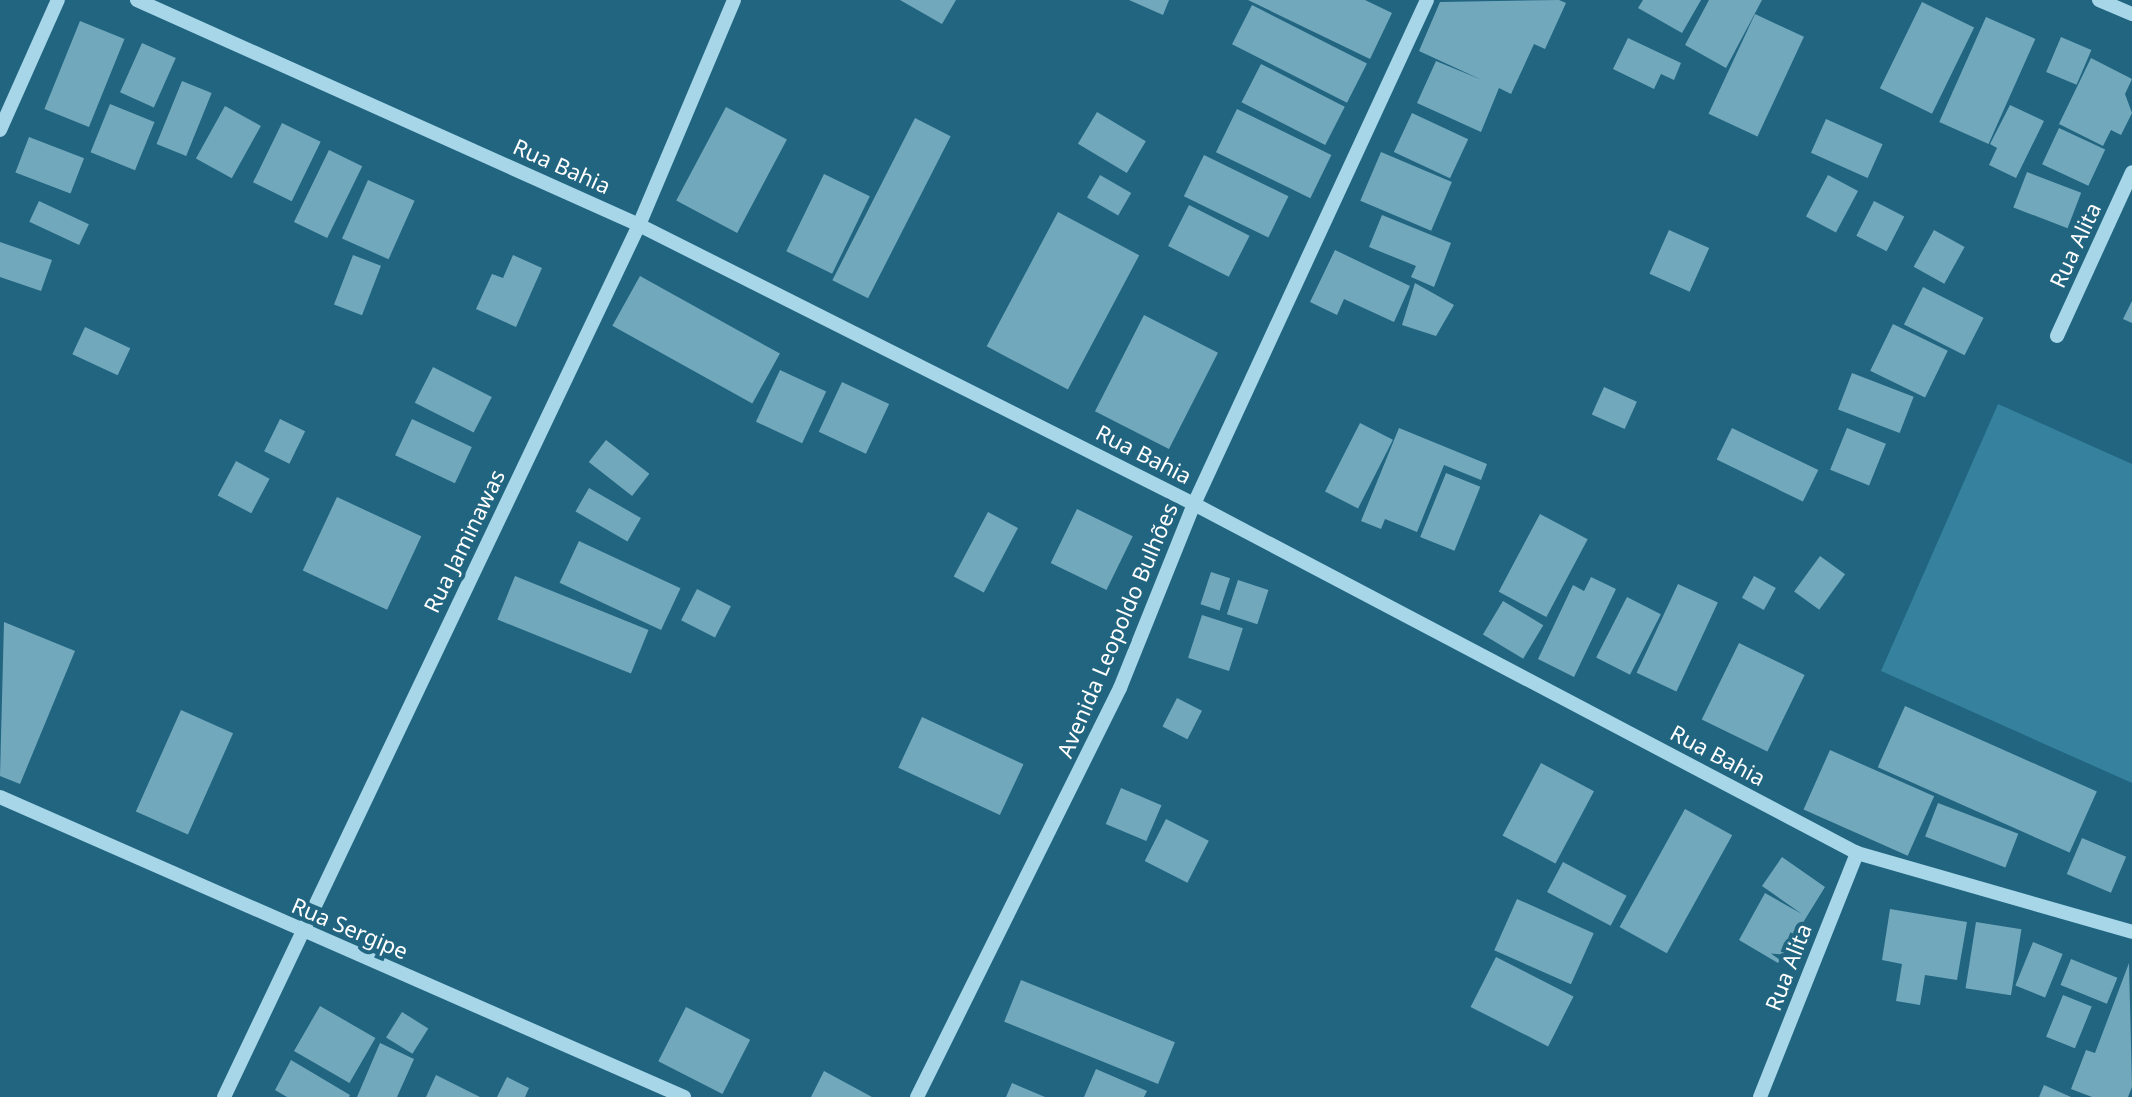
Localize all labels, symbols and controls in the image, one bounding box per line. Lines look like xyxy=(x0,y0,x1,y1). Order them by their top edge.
street label: Rua Bahia xyxy=(509,133,615,199)
street label: Rua Alita xyxy=(2044,198,2106,292)
street label: Rua Bahia xyxy=(1092,419,1196,489)
street label: Rua Jaminawas xyxy=(418,465,510,617)
street label: Avenida Leopoldo Bulhões xyxy=(1051,499,1183,761)
street label: Rua Bahia xyxy=(1666,719,1770,791)
street label: Rua Sergipe xyxy=(288,892,412,964)
street label: Rua Alita xyxy=(1759,920,1817,1014)

